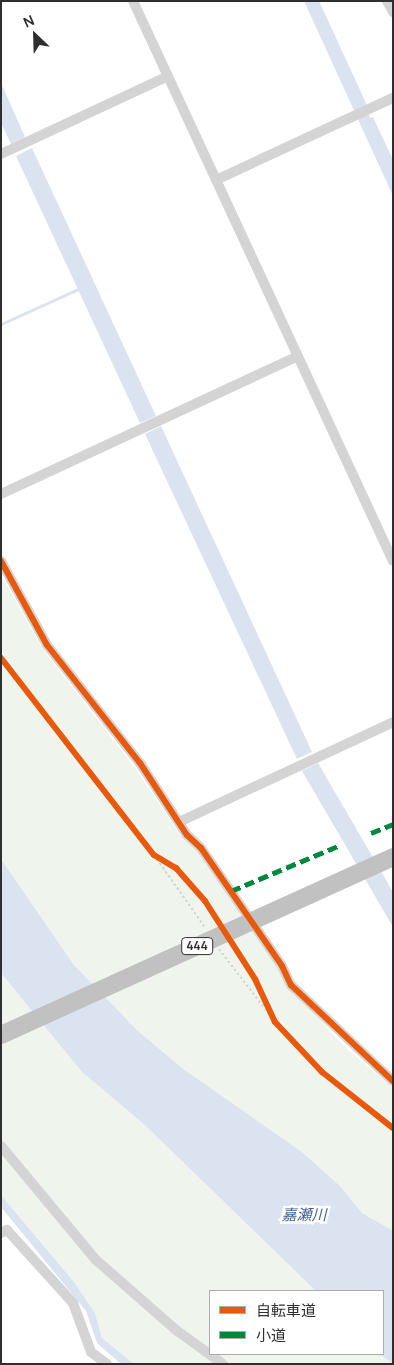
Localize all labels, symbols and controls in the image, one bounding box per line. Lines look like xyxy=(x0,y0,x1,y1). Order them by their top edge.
north arrow xyxy=(10,10,60,60)
text: N xyxy=(20,10,37,32)
road number: 444 xyxy=(181,936,213,956)
water label: 嘉瀬川 xyxy=(282,1206,326,1224)
legend xyxy=(209,1290,384,1355)
text: 自転車道 xyxy=(256,1300,316,1321)
text: 小道 xyxy=(256,1325,286,1346)

